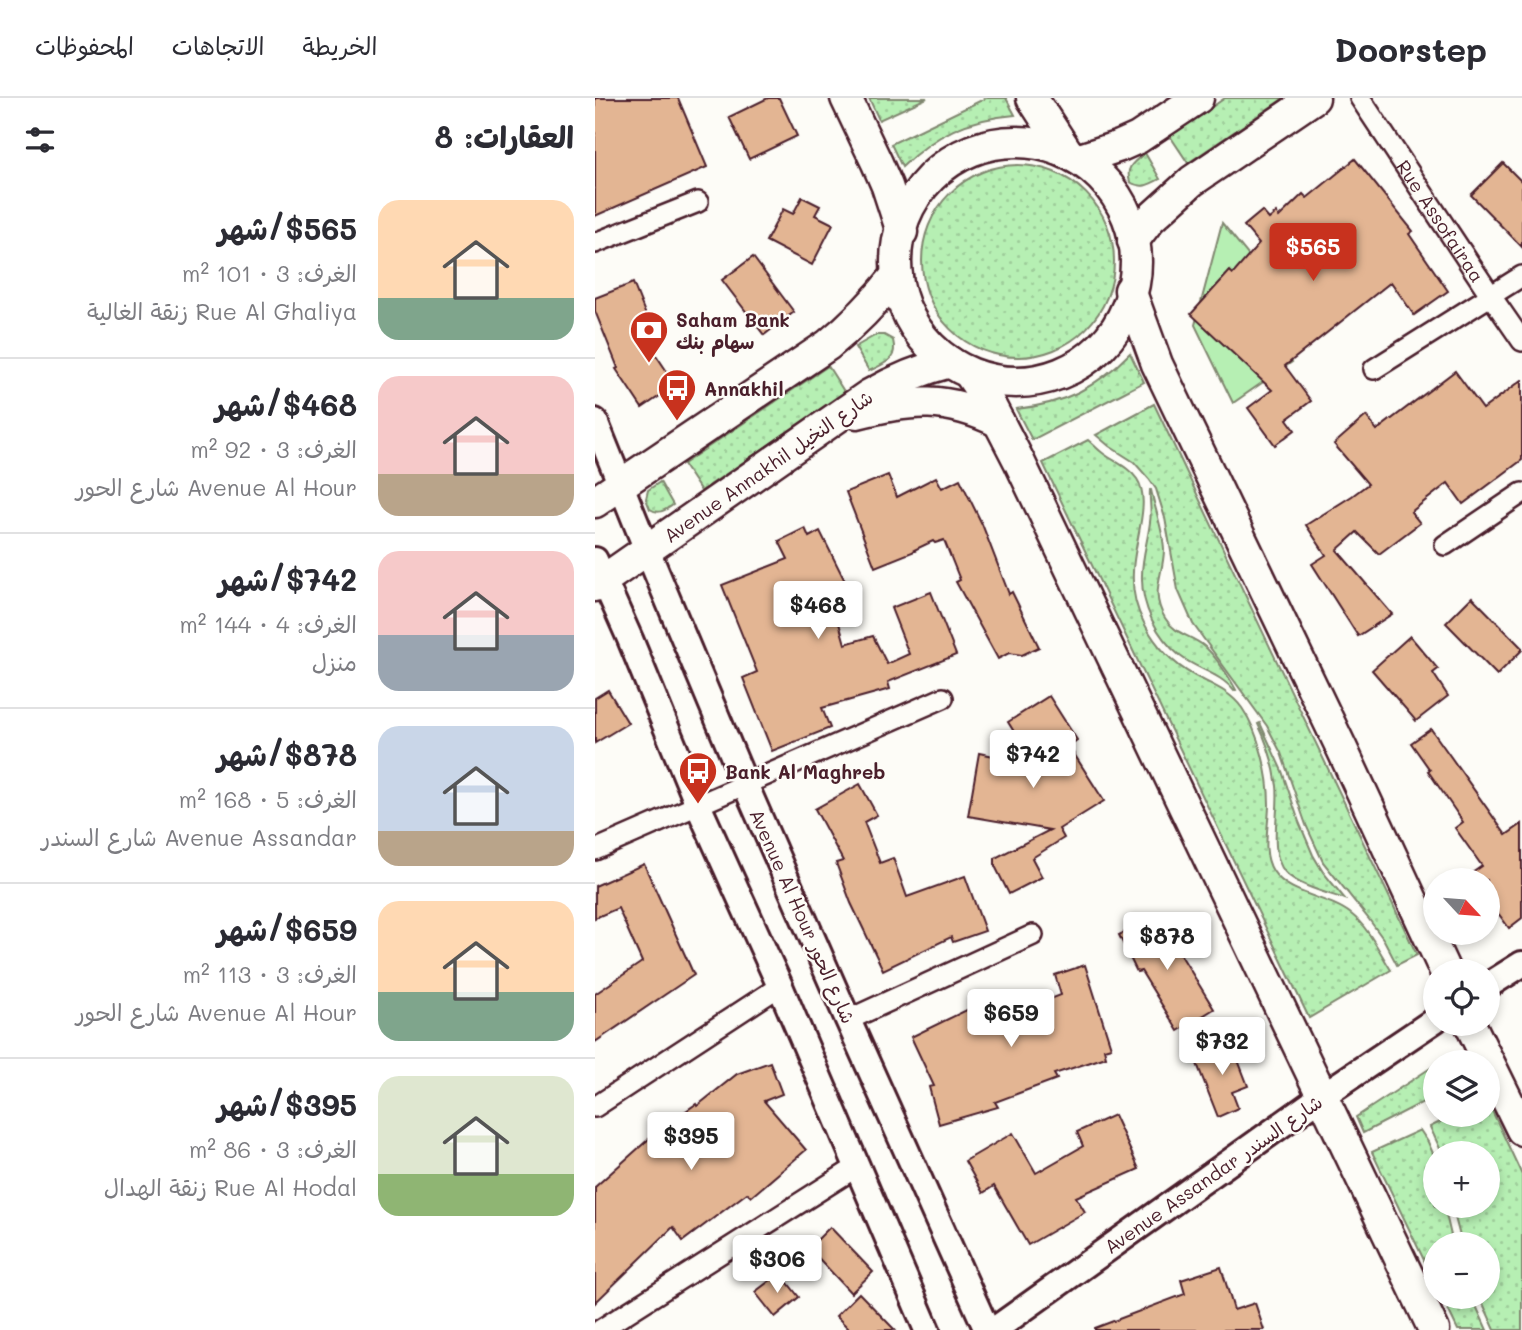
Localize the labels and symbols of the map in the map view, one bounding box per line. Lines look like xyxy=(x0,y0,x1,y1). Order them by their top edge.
street label: Rue Assofairaa xyxy=(1392,155,1491,287)
pin: $565 xyxy=(1272,223,1354,283)
place label: Saham Bank سهام بنك xyxy=(676,307,790,357)
bank icon: Saham Bank سهام بنك xyxy=(628,309,670,364)
bus stop icon: Annakhil xyxy=(656,367,698,422)
place label: Annakhil xyxy=(704,376,784,401)
street label: Avenue Annakhil شارع النخيل xyxy=(659,384,879,549)
pin: $468 xyxy=(777,582,859,641)
pin: $742 xyxy=(992,730,1074,790)
bus stop icon: Bank Al Maghreb xyxy=(677,750,719,805)
place label: Bank Al Maghreb xyxy=(725,759,885,784)
street label: Avenue Al Hour شارع الحور xyxy=(743,805,862,1028)
north arrow xyxy=(1423,868,1500,945)
pin: $878 xyxy=(1126,912,1208,972)
pin: $659 xyxy=(970,990,1052,1049)
pin: $732 xyxy=(1181,1018,1263,1077)
street label: Avenue Assandar شارع السندر xyxy=(1099,1089,1328,1261)
pin: $395 xyxy=(650,1112,732,1172)
pin: $306 xyxy=(736,1236,818,1295)

